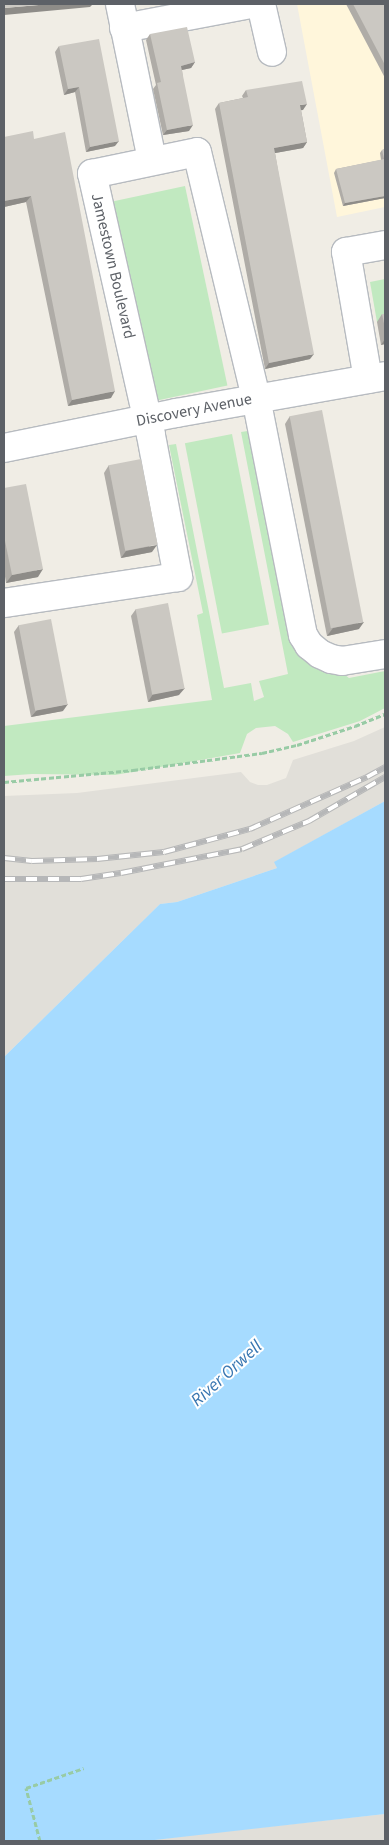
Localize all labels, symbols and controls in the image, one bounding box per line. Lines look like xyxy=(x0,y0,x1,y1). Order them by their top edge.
street label: Jamestown Boulevard xyxy=(87,191,139,341)
street label: Discovery Avenue xyxy=(135,389,253,431)
water label: River Orwell xyxy=(187,1336,267,1412)

